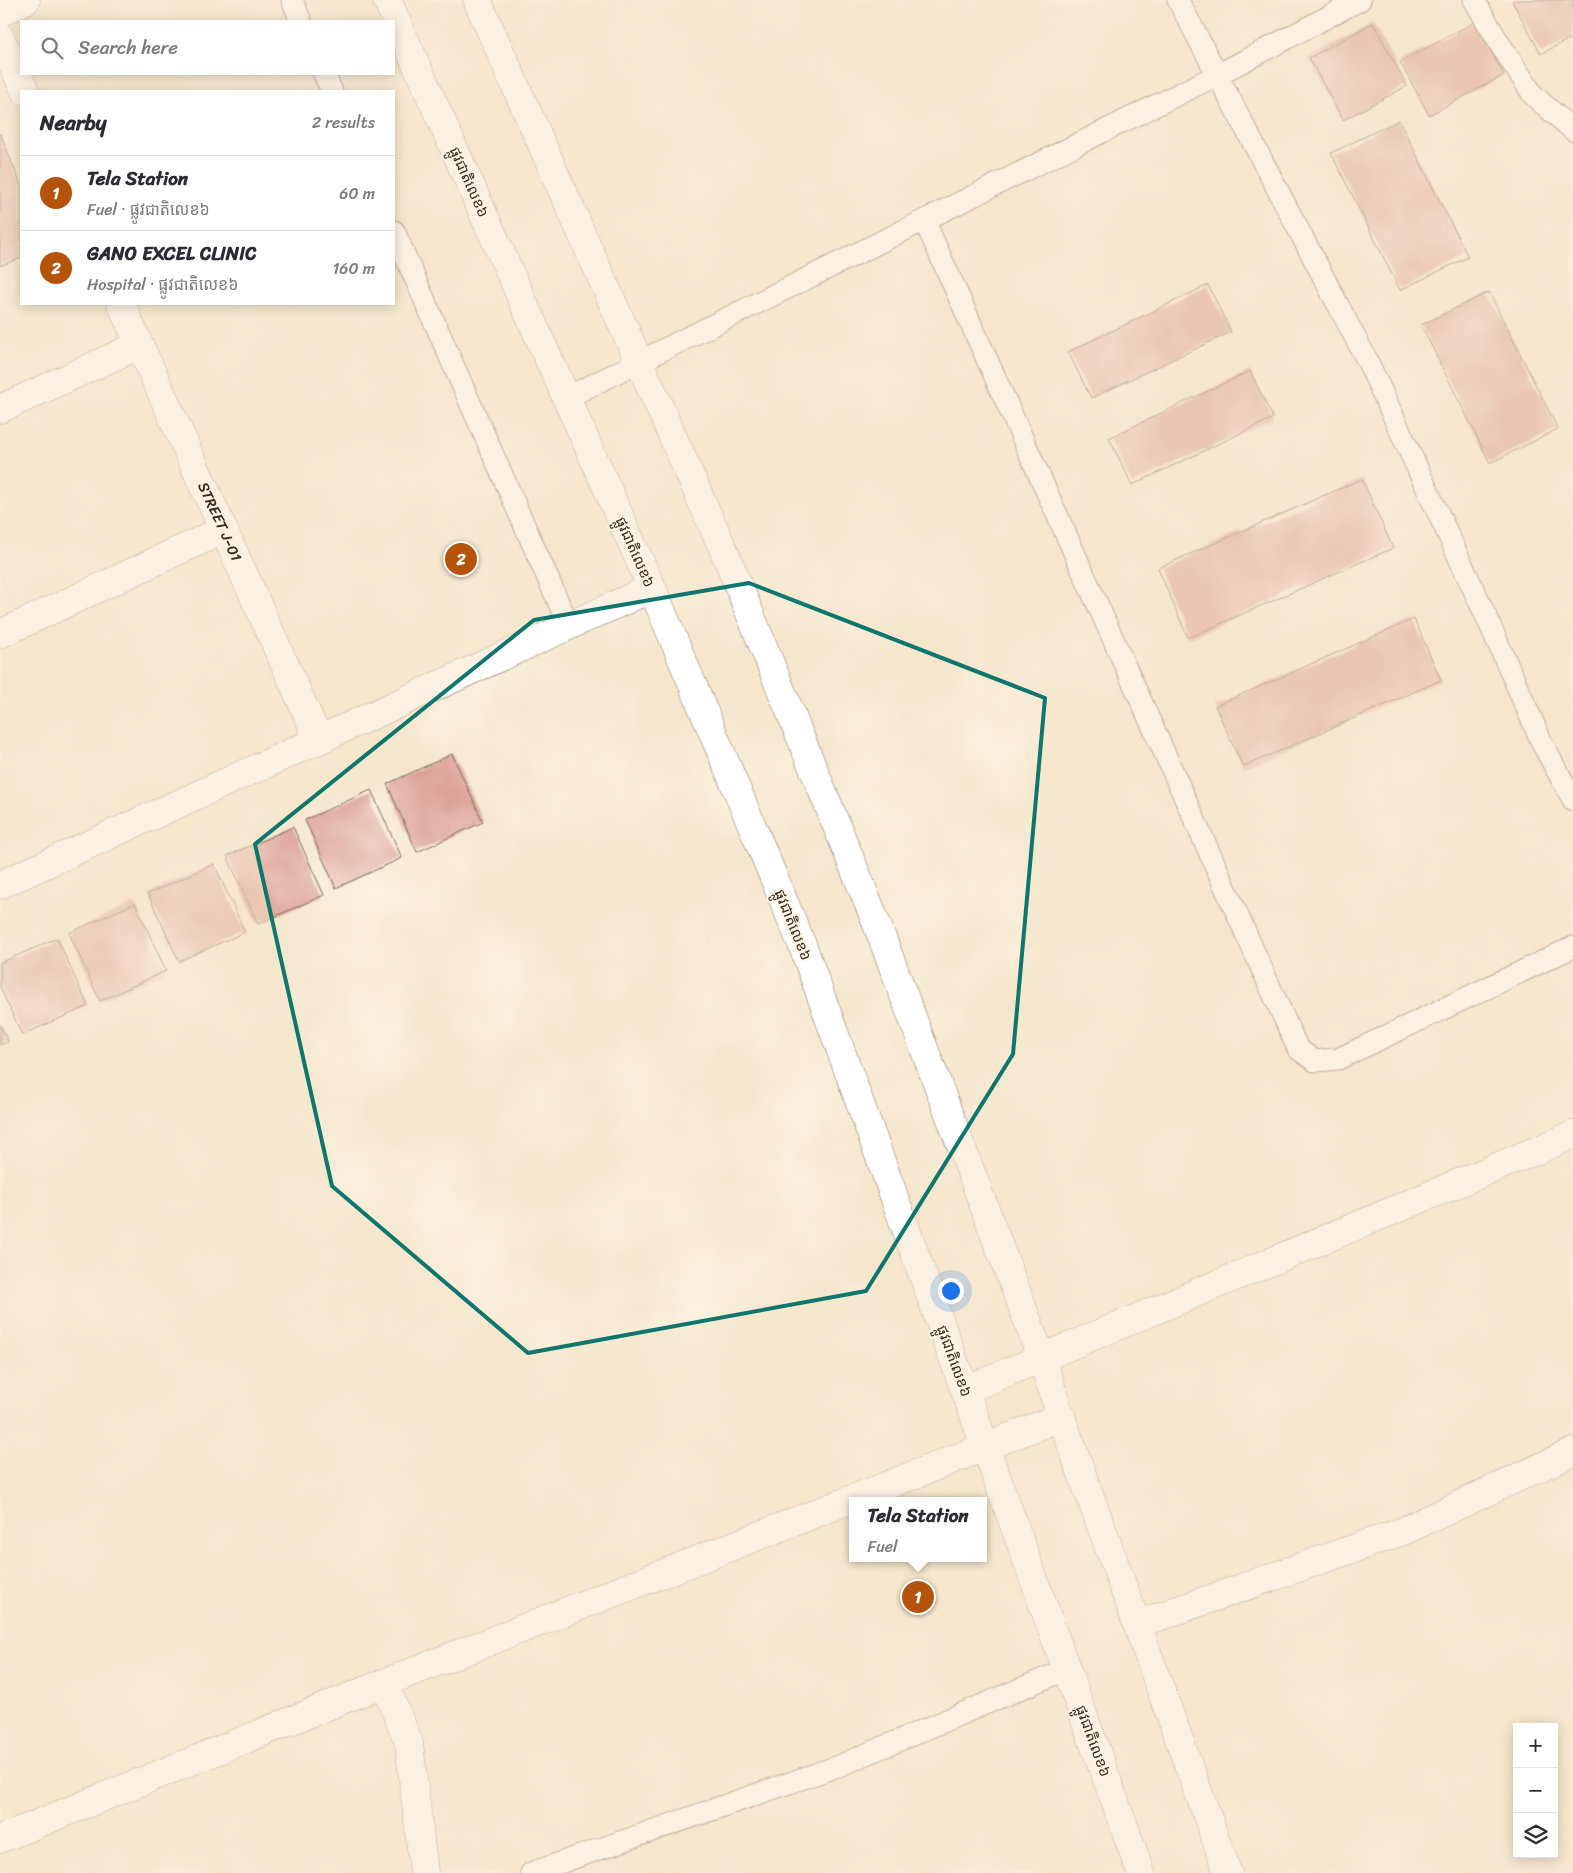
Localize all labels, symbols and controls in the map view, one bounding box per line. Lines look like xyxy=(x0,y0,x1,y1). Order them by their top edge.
search box xyxy=(20,20,395,75)
text: Search here xyxy=(78,31,178,64)
icon: search xyxy=(38,34,66,62)
text: Nearby xyxy=(40,104,106,142)
text: 2 results xyxy=(312,108,375,137)
street label: ផ្លូវជាតិលេខ៦ xyxy=(441,142,496,222)
text: Tela Station xyxy=(87,162,188,195)
text: 1 xyxy=(53,179,59,208)
text: 60 m xyxy=(339,179,375,208)
text: Fuel · ផ្លូវជាតិលេខ៦ xyxy=(87,195,210,224)
text: GANO EXCEL CLINIC xyxy=(87,237,256,270)
text: 2 xyxy=(51,254,61,283)
text: 160 m xyxy=(332,254,375,283)
text: Hospital · ផ្លូវជាតិលេខ៦ xyxy=(87,270,238,299)
street label: STREET J-01 xyxy=(190,477,249,566)
street label: ផ្លូវជាតិលេខ៦ xyxy=(607,512,662,592)
pin: 2 xyxy=(445,540,477,578)
street label: ផ្លូវជាតិលេខ៦ xyxy=(766,885,819,965)
your location xyxy=(938,1278,964,1304)
street label: ផ្លូវជាតិលេខ៦ xyxy=(929,1321,979,1401)
popup xyxy=(849,1497,987,1562)
text: Tela Station xyxy=(867,1499,969,1532)
text: Fuel xyxy=(867,1532,898,1561)
pin: 1 xyxy=(902,1578,934,1616)
street label: ផ្លូវជាតិលេខ៦ xyxy=(1068,1701,1118,1781)
map controls xyxy=(1513,1723,1558,1858)
button: + xyxy=(1513,1723,1558,1768)
button: − xyxy=(1513,1768,1558,1813)
button: layers xyxy=(1513,1813,1558,1858)

